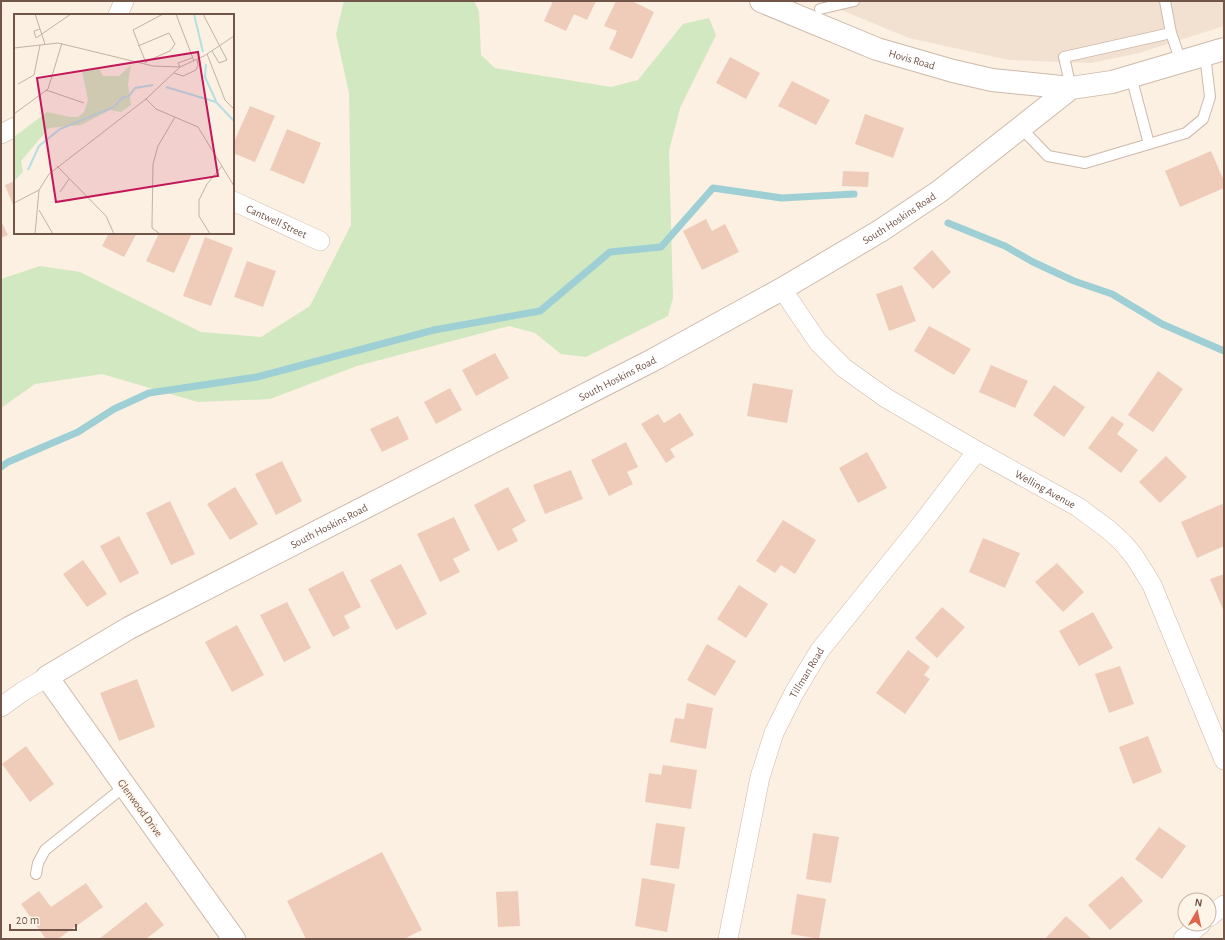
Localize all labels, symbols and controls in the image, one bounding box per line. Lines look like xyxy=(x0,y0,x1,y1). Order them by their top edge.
inset map xyxy=(14,14,234,234)
street label: Hovis Road xyxy=(888,47,937,71)
street label: South Hoskins Road xyxy=(860,190,938,246)
street label: Cantwell Street xyxy=(245,202,309,240)
street label: South Hoskins Road xyxy=(577,354,658,402)
street label: Welling Avenue xyxy=(1013,468,1078,510)
street label: South Hoskins Road xyxy=(289,501,370,550)
street label: Tillman Road xyxy=(787,645,826,699)
street label: Glenwood Drive xyxy=(116,777,164,839)
north arrow xyxy=(1177,892,1217,932)
text: N xyxy=(1194,897,1203,909)
scale bar xyxy=(10,906,76,932)
text: 20 m xyxy=(16,914,39,926)

